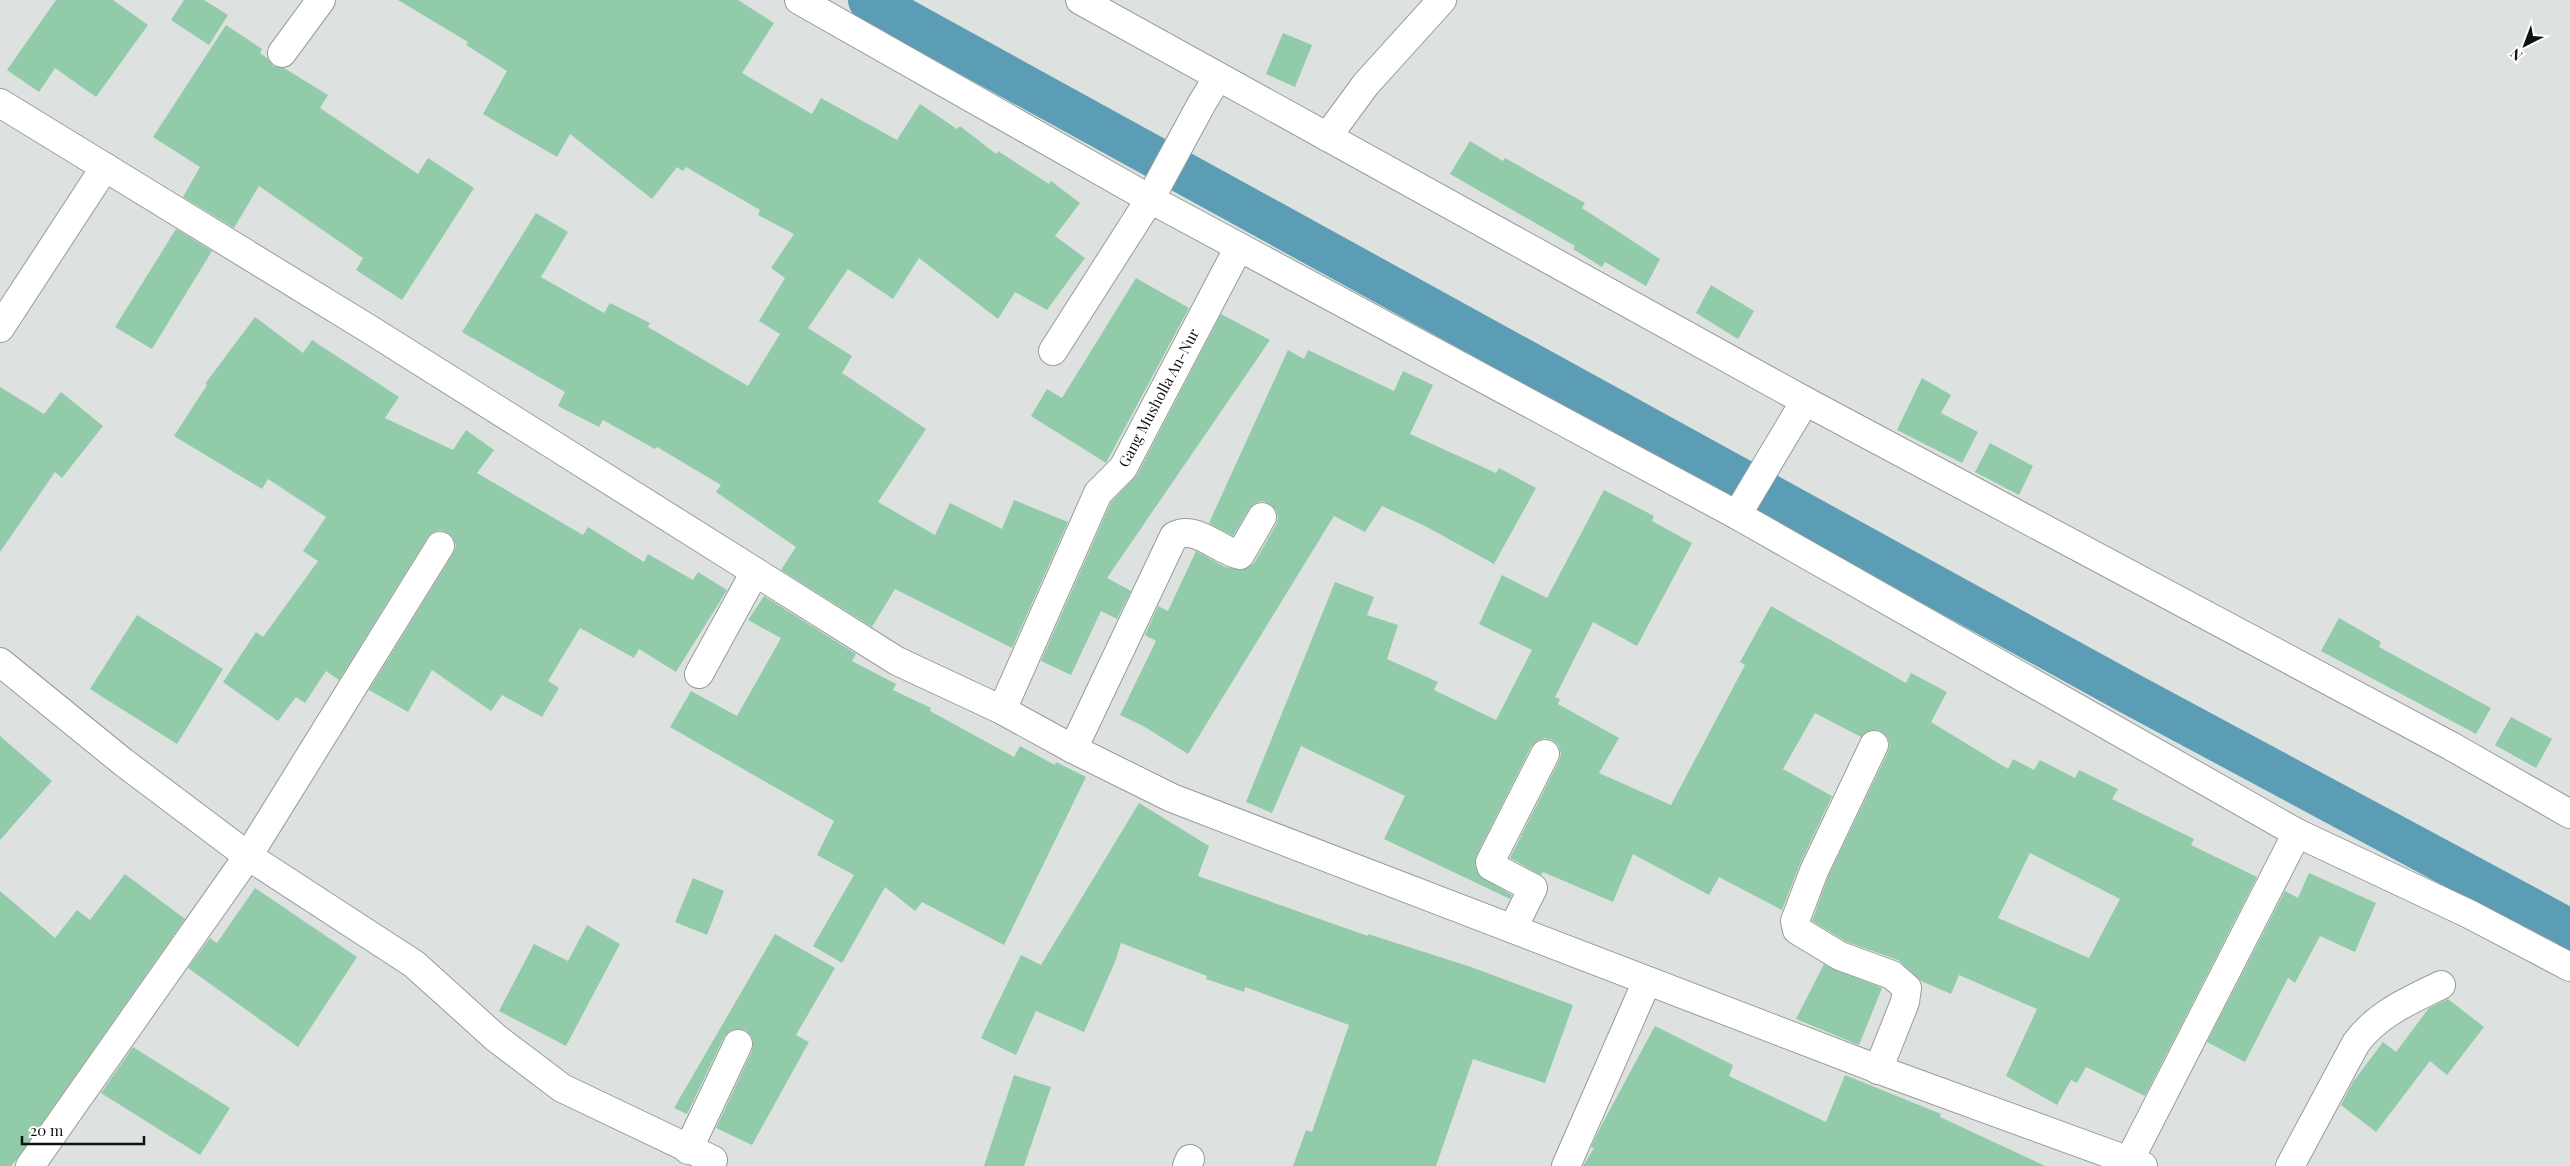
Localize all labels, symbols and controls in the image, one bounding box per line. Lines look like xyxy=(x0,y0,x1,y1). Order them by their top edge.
north arrow xyxy=(2500,20,2550,70)
text: N xyxy=(2506,45,2526,65)
street label: Gang Musholla An-Nur xyxy=(1113,324,1203,470)
scale bar xyxy=(22,1114,145,1146)
text: 20 m xyxy=(30,1120,64,1140)

